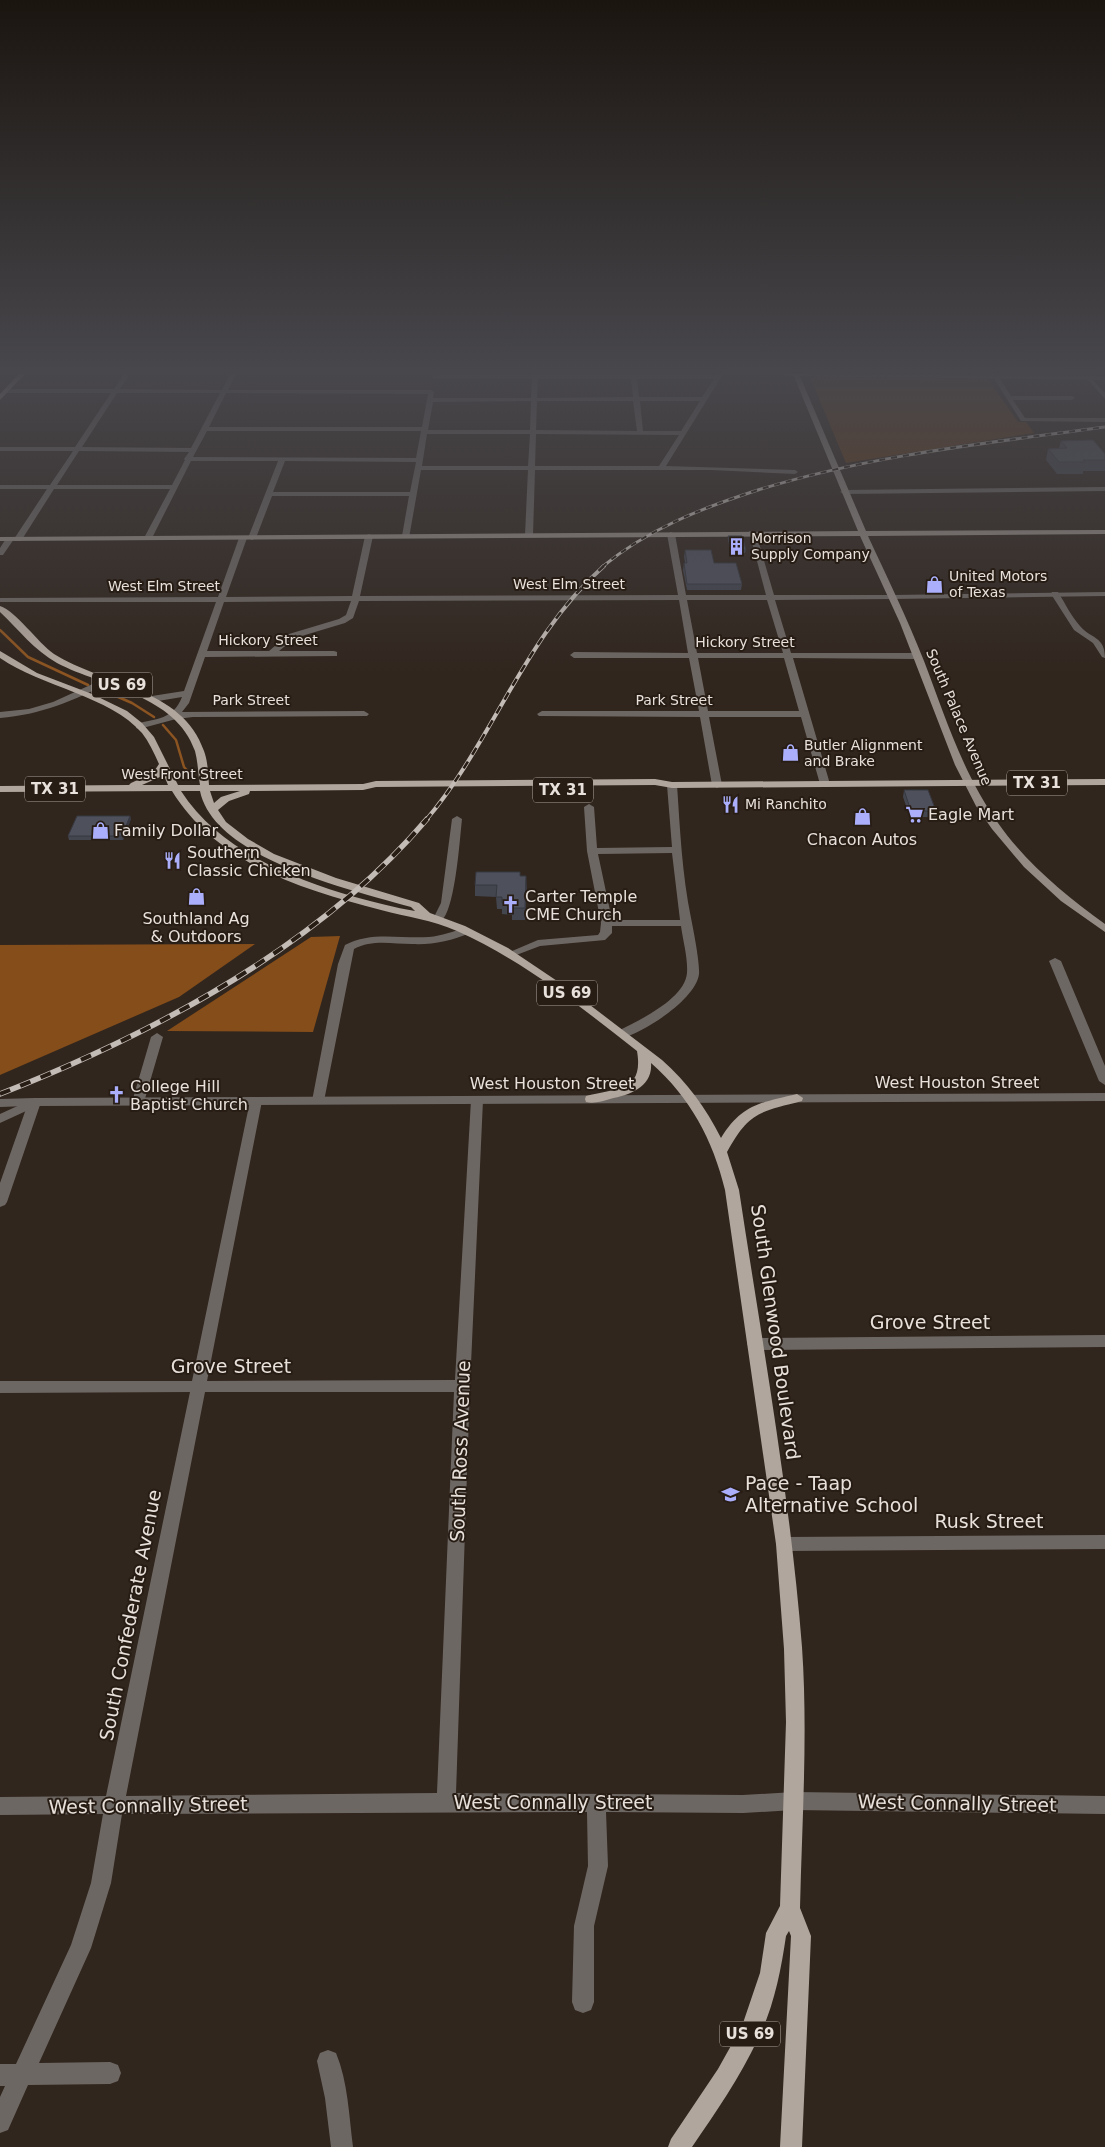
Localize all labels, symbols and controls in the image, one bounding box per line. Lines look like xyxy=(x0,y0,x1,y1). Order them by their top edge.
place label: Morrison Supply Company xyxy=(751,530,870,562)
building icon: Morrison Supply Company xyxy=(727,536,747,556)
place label: United Motors of Texas xyxy=(949,568,1047,600)
shop icon: United Motors of Texas xyxy=(925,574,945,594)
street label: West Elm Street xyxy=(513,576,626,592)
street label: West Elm Street xyxy=(108,578,221,594)
street label: Hickory Street xyxy=(218,632,318,648)
street label: Hickory Street xyxy=(695,634,795,650)
street label: South Palace Avenue xyxy=(923,646,995,788)
road number: US 69 xyxy=(92,672,152,698)
street label: Park Street xyxy=(212,692,290,708)
street label: Park Street xyxy=(635,692,713,708)
place label: Butler Alignment and Brake xyxy=(804,737,923,769)
shop icon: Butler Alignment and Brake xyxy=(780,743,800,763)
street label: West Front Street xyxy=(121,766,243,782)
road number: TX 31 xyxy=(1007,770,1067,796)
road number: TX 31 xyxy=(25,776,85,802)
road number: TX 31 xyxy=(533,778,593,802)
restaurant icon: Mi Ranchito xyxy=(721,794,741,814)
place label: Mi Ranchito xyxy=(745,796,827,812)
supermarket icon: Eagle Mart xyxy=(904,804,924,824)
place label: Eagle Mart xyxy=(928,805,1014,824)
shop icon: Chacon Autos xyxy=(852,807,872,827)
shop icon: Family Dollar xyxy=(90,820,110,840)
place label: Family Dollar xyxy=(114,821,218,840)
place label: Chacon Autos xyxy=(807,830,917,849)
place label: Southern Classic Chicken xyxy=(187,843,311,880)
restaurant icon: Southern Classic Chicken xyxy=(163,851,183,871)
shop icon: Southland Ag & Outdoors xyxy=(186,886,206,906)
place label: Carter Temple CME Church xyxy=(525,887,637,924)
church icon: Carter Temple CME Church xyxy=(501,895,521,915)
place label: Southland Ag & Outdoors xyxy=(142,909,250,946)
road number: US 69 xyxy=(537,980,597,1006)
street label: West Houston Street xyxy=(875,1073,1039,1092)
street label: West Houston Street xyxy=(470,1074,634,1093)
place label: College Hill Baptist Church xyxy=(130,1077,248,1114)
church icon: College Hill Baptist Church xyxy=(106,1085,126,1105)
street label: South Glenwood Boulevard xyxy=(747,1203,805,1461)
street label: Grove Street xyxy=(870,1311,990,1333)
street label: Grove Street xyxy=(171,1355,291,1377)
street label: South Ross Avenue xyxy=(446,1360,474,1542)
place label: Pace - Taap Alternative School xyxy=(745,1472,918,1516)
school or university icon: Pace - Taap Alternative School xyxy=(721,1484,741,1504)
street label: South Confederate Avenue xyxy=(95,1487,165,1743)
street label: Rusk Street xyxy=(934,1510,1044,1532)
street label: West Connally Street xyxy=(857,1790,1057,1816)
street label: West Connally Street xyxy=(454,1791,652,1813)
street label: West Connally Street xyxy=(48,1792,248,1818)
road number: US 69 xyxy=(720,2022,780,2046)

